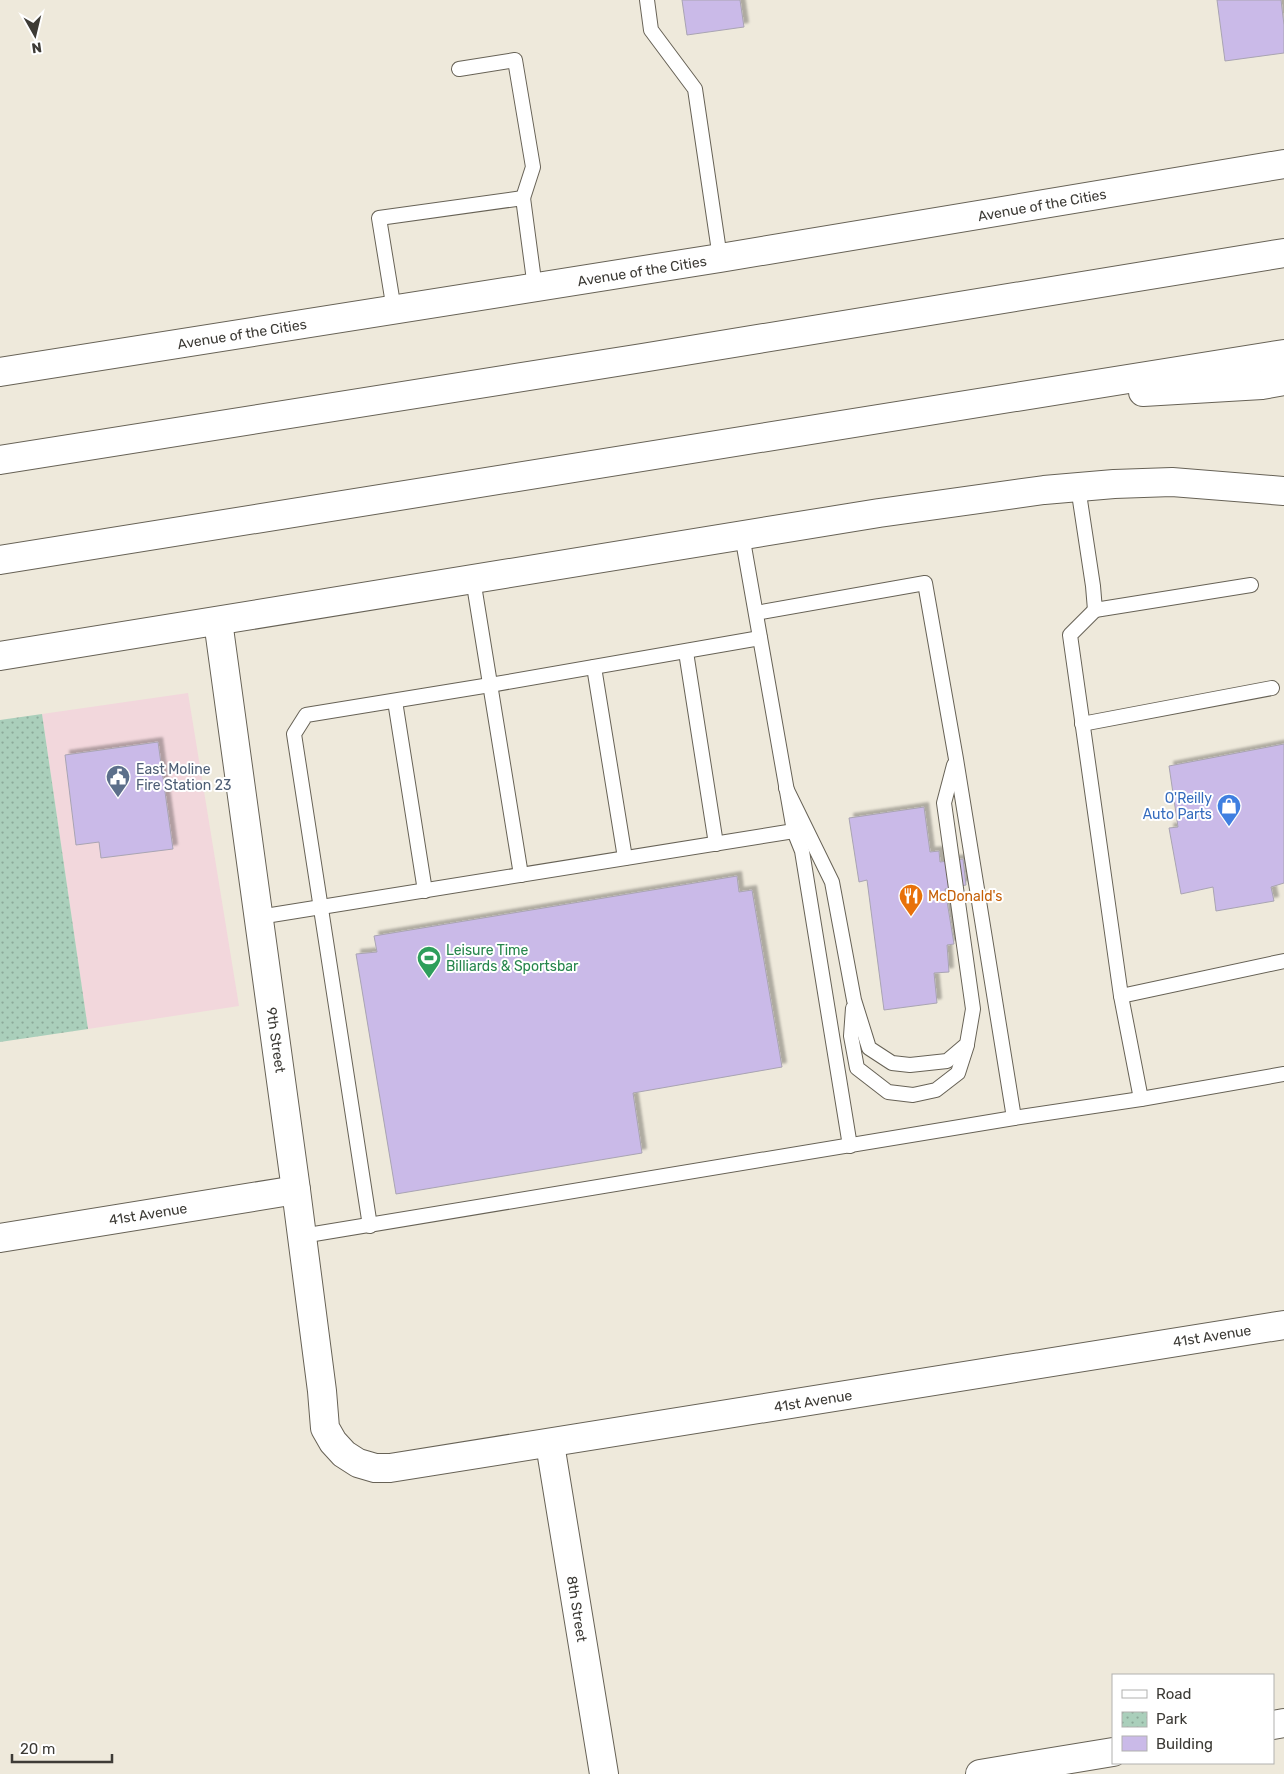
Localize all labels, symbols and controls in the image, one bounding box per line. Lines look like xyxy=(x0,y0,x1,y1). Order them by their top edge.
north arrow xyxy=(10,10,60,60)
text: N xyxy=(31,38,43,56)
street label: Avenue of the Cities xyxy=(976,186,1108,225)
street label: Avenue of the Cities xyxy=(576,253,708,290)
street label: Avenue of the Cities xyxy=(176,316,308,353)
place label: East Moline Fire Station 23 xyxy=(136,761,231,794)
public building icon: East Moline Fire Station 23 xyxy=(105,764,131,798)
place label: O'Reilly Auto Parts xyxy=(1143,790,1212,823)
shop icon: O'Reilly Auto Parts xyxy=(1216,793,1242,827)
restaurant icon: McDonald's xyxy=(898,883,924,917)
place label: McDonald's xyxy=(928,888,1002,905)
place label: Leisure Time Billiards & Sportsbar xyxy=(446,942,579,975)
sports icon: Leisure Time Billiards & Sportsbar xyxy=(416,945,442,979)
street label: 9th Street xyxy=(262,1006,289,1075)
street label: 41st Avenue xyxy=(108,1200,189,1229)
street label: 41st Avenue xyxy=(1172,1322,1253,1351)
street label: 41st Avenue xyxy=(773,1387,854,1416)
street label: 8th Street xyxy=(563,1575,590,1644)
legend xyxy=(1112,1674,1274,1764)
text: Road xyxy=(1156,1685,1192,1703)
text: Park xyxy=(1156,1710,1187,1728)
scale bar xyxy=(12,1732,112,1764)
text: Building xyxy=(1156,1735,1213,1753)
text: 20 m xyxy=(20,1740,55,1758)

